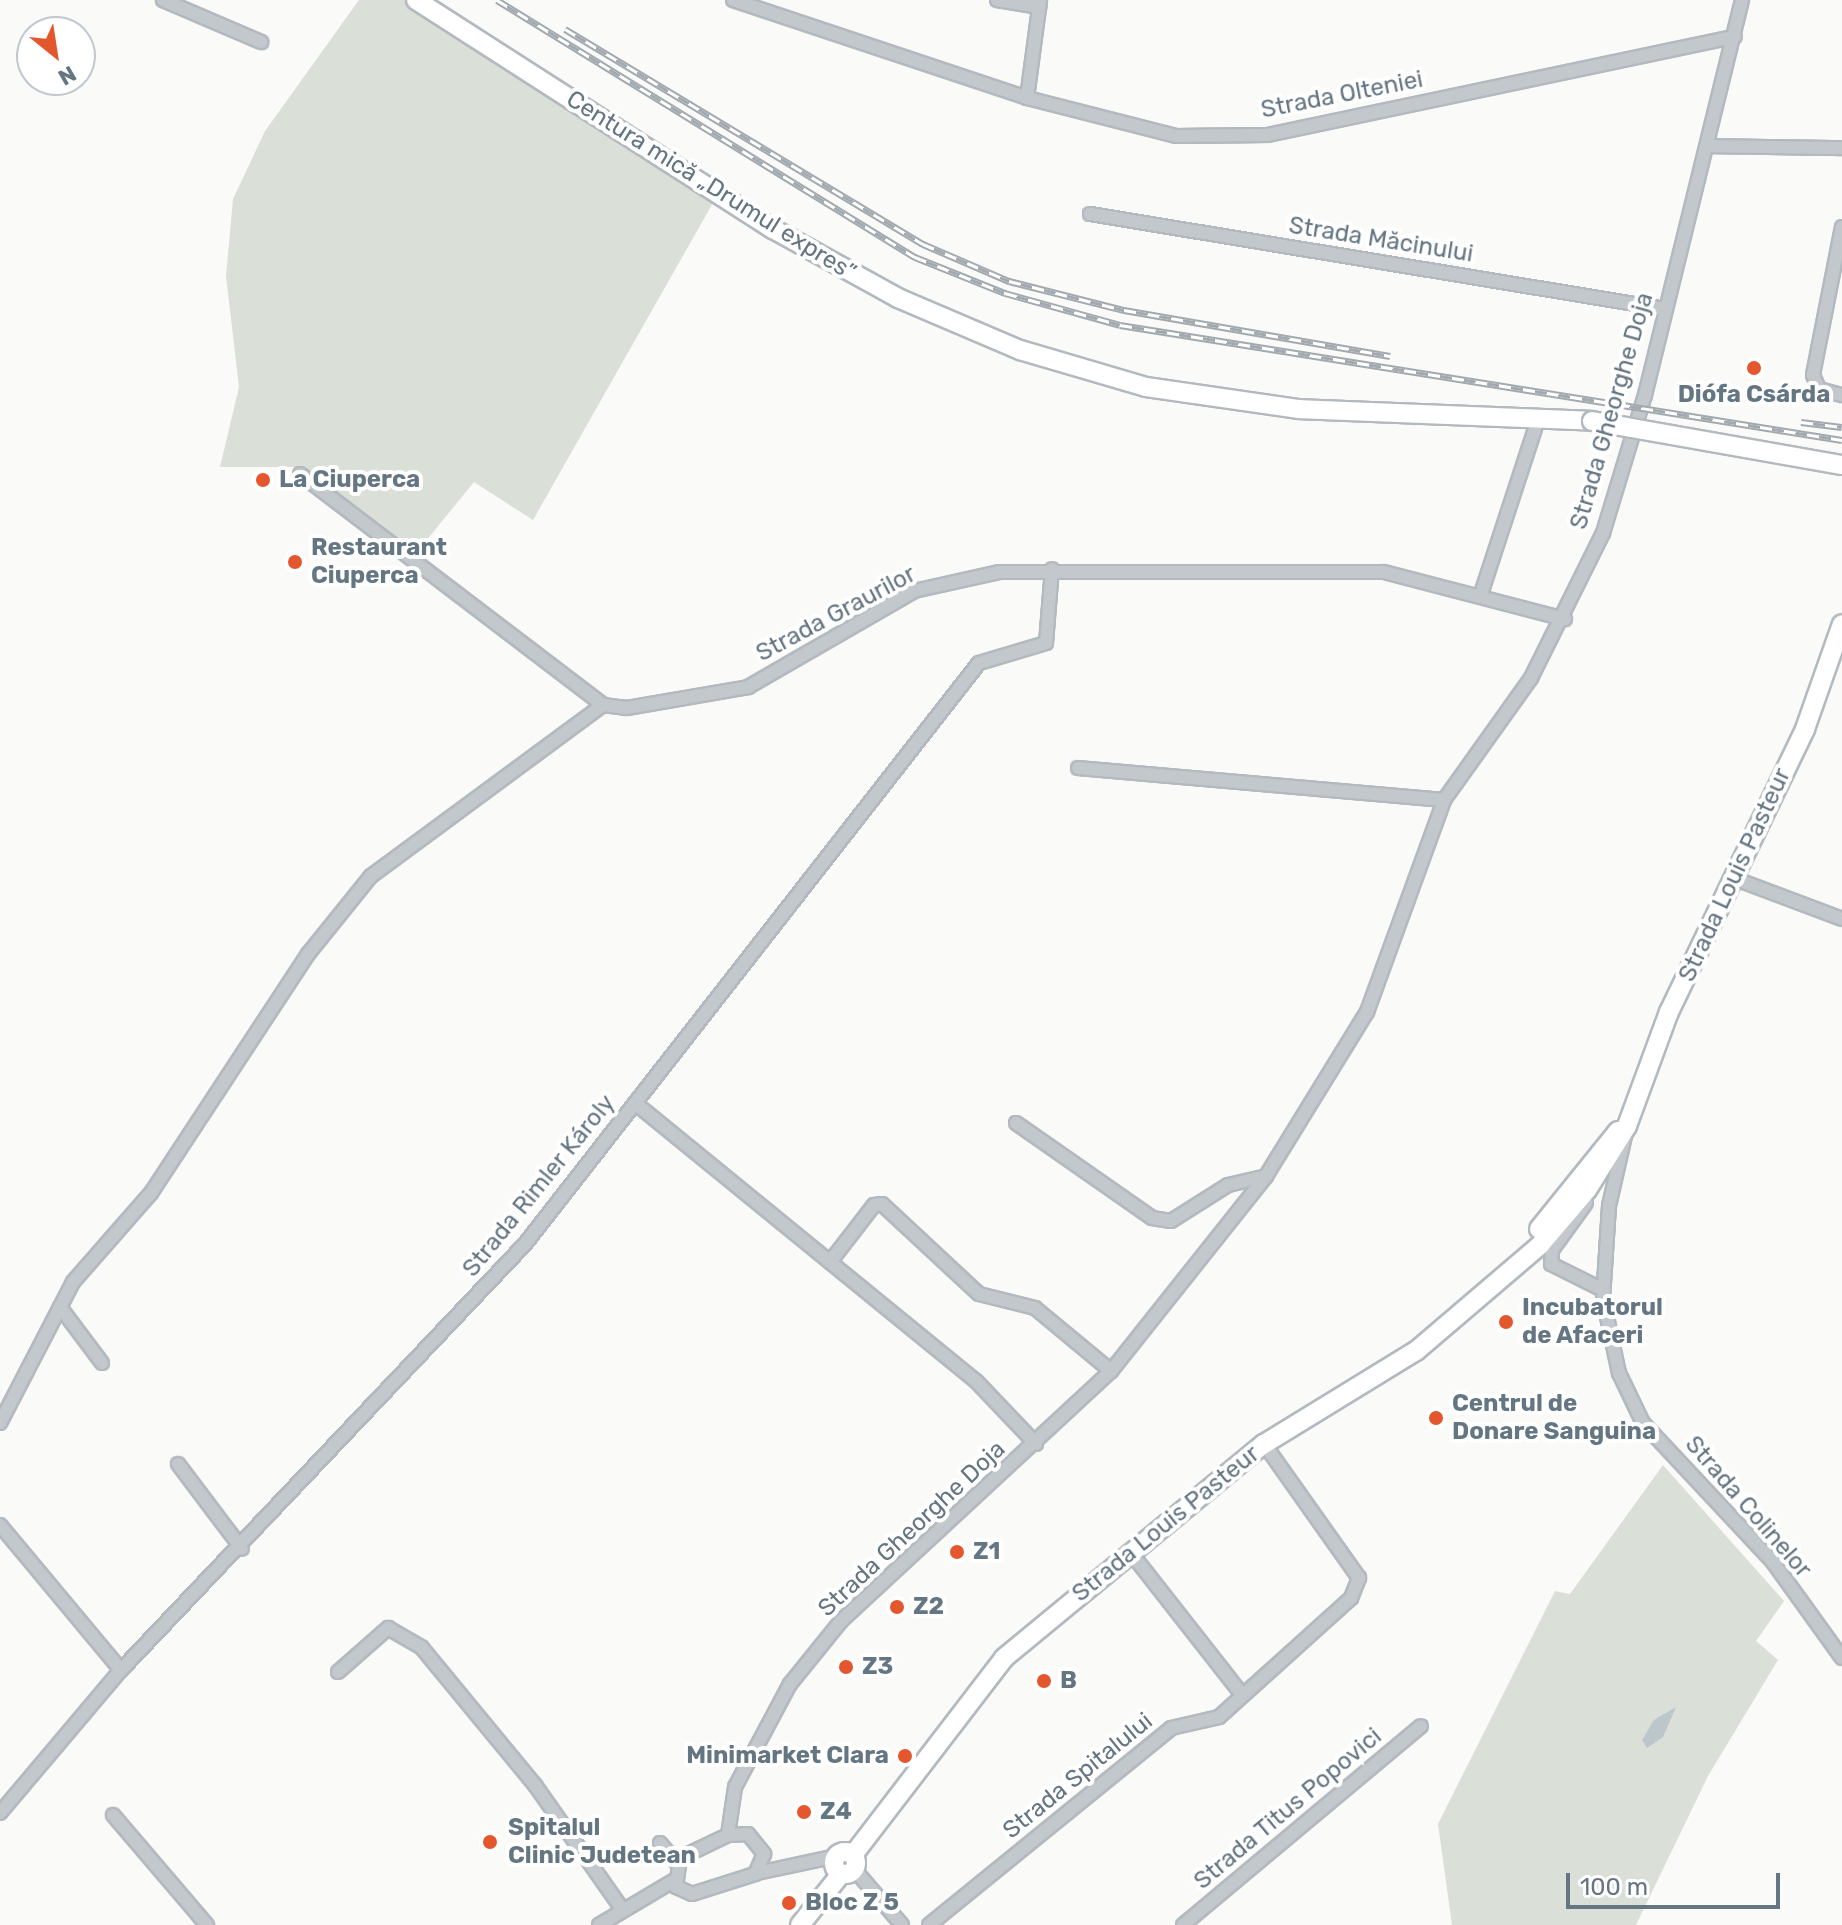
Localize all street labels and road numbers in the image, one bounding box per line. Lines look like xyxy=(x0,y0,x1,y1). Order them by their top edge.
street label: Strada Olteniei xyxy=(1259,65,1425,125)
street label: Centura mică „Drumul expres” xyxy=(561,85,861,287)
street label: Strada Măcinului xyxy=(1287,211,1475,269)
street label: Strada Gheorghe Doja xyxy=(1564,289,1660,533)
street label: Strada Graurilor xyxy=(751,560,921,668)
street label: Strada Louis Pasteur xyxy=(1673,764,1797,986)
street label: Strada Rimler Károly xyxy=(457,1089,621,1283)
street label: Strada Colinelor xyxy=(1679,1430,1817,1584)
street label: Strada Gheorghe Doja xyxy=(813,1435,1011,1623)
street label: Strada Louis Pasteur xyxy=(1067,1440,1265,1608)
street label: Strada Spitalului xyxy=(997,1707,1159,1845)
street label: Strada Titus Popovici xyxy=(1188,1722,1388,1896)

